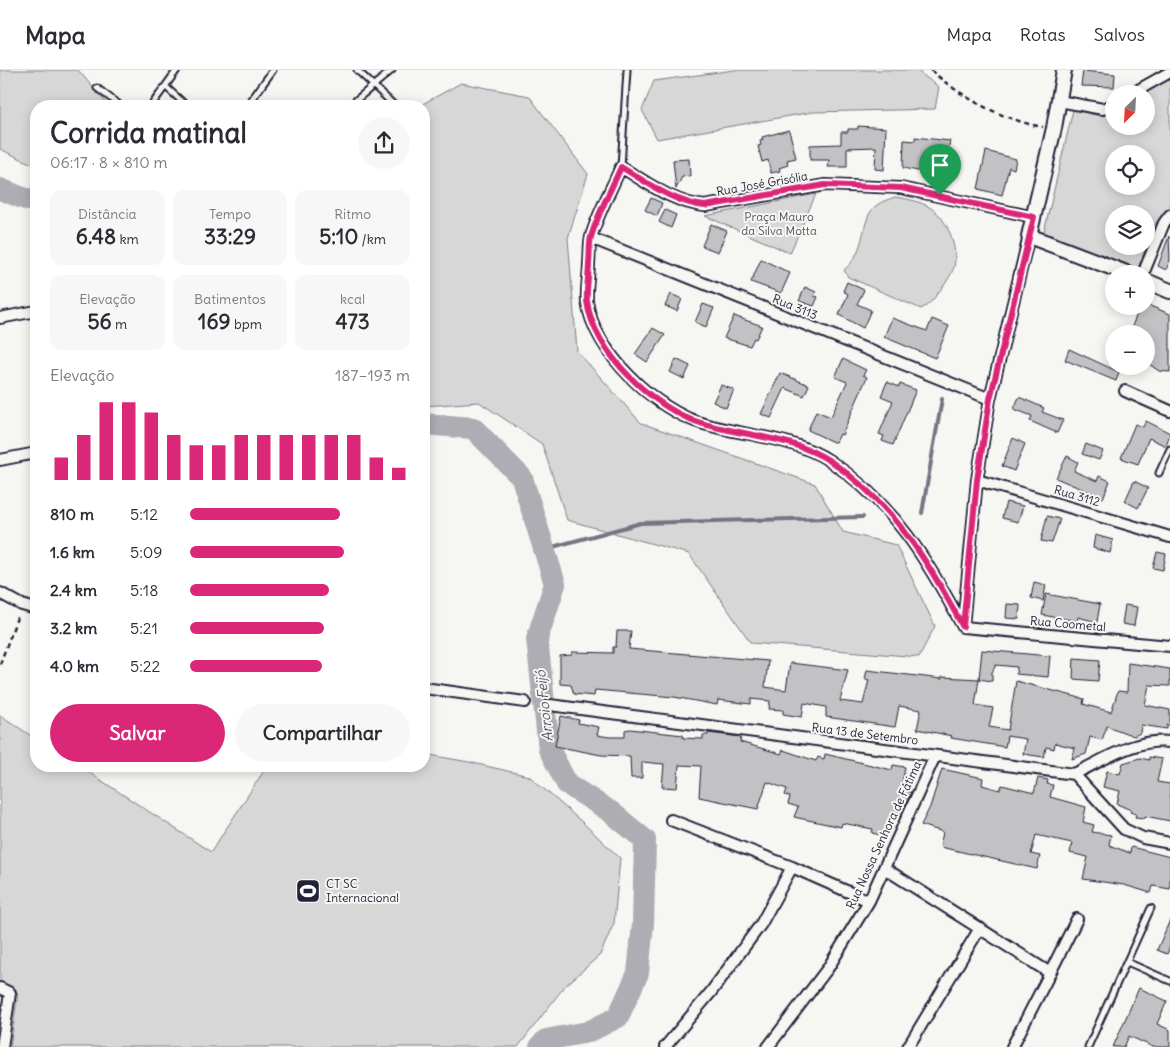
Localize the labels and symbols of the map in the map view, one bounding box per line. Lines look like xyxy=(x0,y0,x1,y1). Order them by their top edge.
north arrow xyxy=(1105,85,1155,135)
pin xyxy=(919,144,961,195)
street label: Rua José Grisólia xyxy=(715,168,809,199)
park label: Praça Mauro da Silva Motta xyxy=(741,209,817,238)
street label: Rua 3113 xyxy=(770,291,820,322)
street label: Rua 3112 xyxy=(1052,482,1102,509)
street label: Rua Coometal xyxy=(1029,613,1107,634)
water label: Arroio Feijó xyxy=(531,668,557,742)
street label: Rua 13 de Setembro xyxy=(811,720,919,748)
street label: Rua Nossa Senhora de Fátima xyxy=(843,758,925,911)
place label: CT SC Internacional xyxy=(326,876,399,905)
sports icon: CT SC Internacional xyxy=(295,878,321,904)

